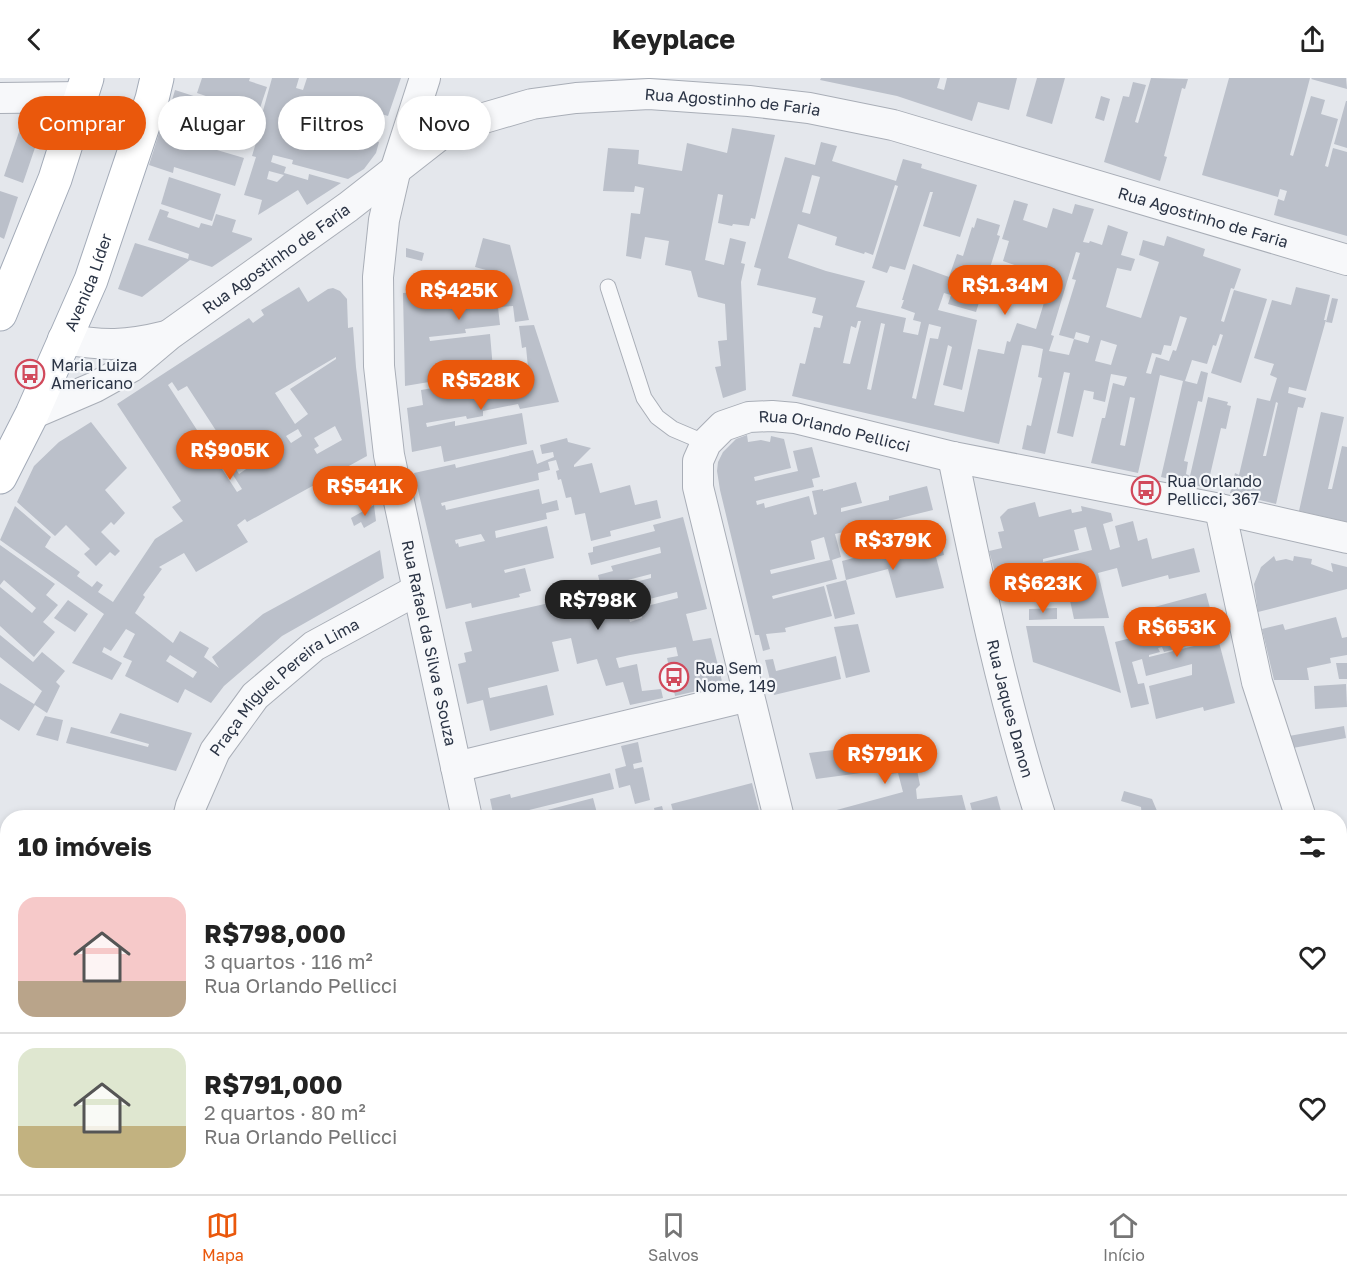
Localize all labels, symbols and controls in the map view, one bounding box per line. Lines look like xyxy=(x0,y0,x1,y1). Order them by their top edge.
icon: back xyxy=(18,23,51,56)
text: Keyplace xyxy=(612,23,735,55)
icon: share xyxy=(1296,23,1329,56)
street label: Rua Agostinho de Faria xyxy=(644,84,823,120)
chip: Comprar xyxy=(18,96,146,150)
chip: Alugar xyxy=(158,96,266,150)
chip: Filtros xyxy=(278,96,385,150)
chip: Novo xyxy=(397,96,491,150)
street label: Rua Agostinho de Faria xyxy=(1116,182,1291,252)
street label: Rua Agostinho de Faria xyxy=(198,199,354,318)
street label: Avenida Líder xyxy=(60,231,116,334)
pin: R$1.34M xyxy=(950,265,1060,316)
pin: R$425K xyxy=(410,270,508,321)
text: R$1.34M xyxy=(962,272,1048,296)
text: R$425K xyxy=(420,277,498,301)
place label: Maria Luiza Americano xyxy=(51,355,137,393)
bus stop icon: Maria Luiza Americano xyxy=(14,358,46,390)
pin: R$528K xyxy=(432,360,530,411)
text: R$528K xyxy=(442,367,521,391)
street label: Rua Orlando Pellicci xyxy=(758,406,912,456)
pin: R$905K xyxy=(181,430,279,481)
text: R$905K xyxy=(190,437,270,461)
pin: R$541K xyxy=(316,466,414,517)
place label: Rua Orlando Pellicci, 367 xyxy=(1167,471,1262,509)
text: R$541K xyxy=(327,473,403,497)
bus stop icon: Rua Orlando Pellicci, 367 xyxy=(1130,474,1162,506)
pin: R$379K xyxy=(844,520,942,571)
text: R$379K xyxy=(854,527,932,551)
street label: Rua Rafael da Silva e Souza xyxy=(398,538,461,748)
pin: R$623K xyxy=(994,563,1092,614)
text: R$623K xyxy=(1004,570,1082,594)
pin: R$798K xyxy=(549,580,647,631)
text: R$798K xyxy=(559,587,637,611)
pin: R$653K xyxy=(1128,607,1226,658)
street label: Praça Miguel Pereira Lima xyxy=(205,614,362,760)
text: R$653K xyxy=(1138,614,1216,638)
street label: Rua Jaques Danon xyxy=(983,637,1038,780)
place label: Rua Sem Nome, 149 xyxy=(695,658,776,696)
bus stop icon: Rua Sem Nome, 149 xyxy=(658,661,690,693)
pin: R$791K xyxy=(836,734,934,785)
text: R$791K xyxy=(847,741,923,765)
icon: filters xyxy=(1296,830,1329,863)
text: 10 imóveis xyxy=(18,831,152,862)
text: R$798,000 xyxy=(204,918,346,949)
icon: home xyxy=(66,921,138,993)
icon: heart xyxy=(1296,941,1329,974)
text: 3 quartos · 116 m² xyxy=(204,949,373,973)
text: Rua Orlando Pellicci xyxy=(204,973,397,997)
text: R$791,000 xyxy=(204,1069,343,1100)
icon: home xyxy=(66,1072,138,1144)
icon: heart xyxy=(1296,1092,1329,1125)
text: 2 quartos · 80 m² xyxy=(204,1100,366,1124)
text: Rua Orlando Pellicci xyxy=(204,1124,397,1148)
tab: Mapa xyxy=(202,1209,244,1265)
tab: Salvos xyxy=(648,1209,699,1265)
tab: Início xyxy=(1103,1209,1145,1265)

